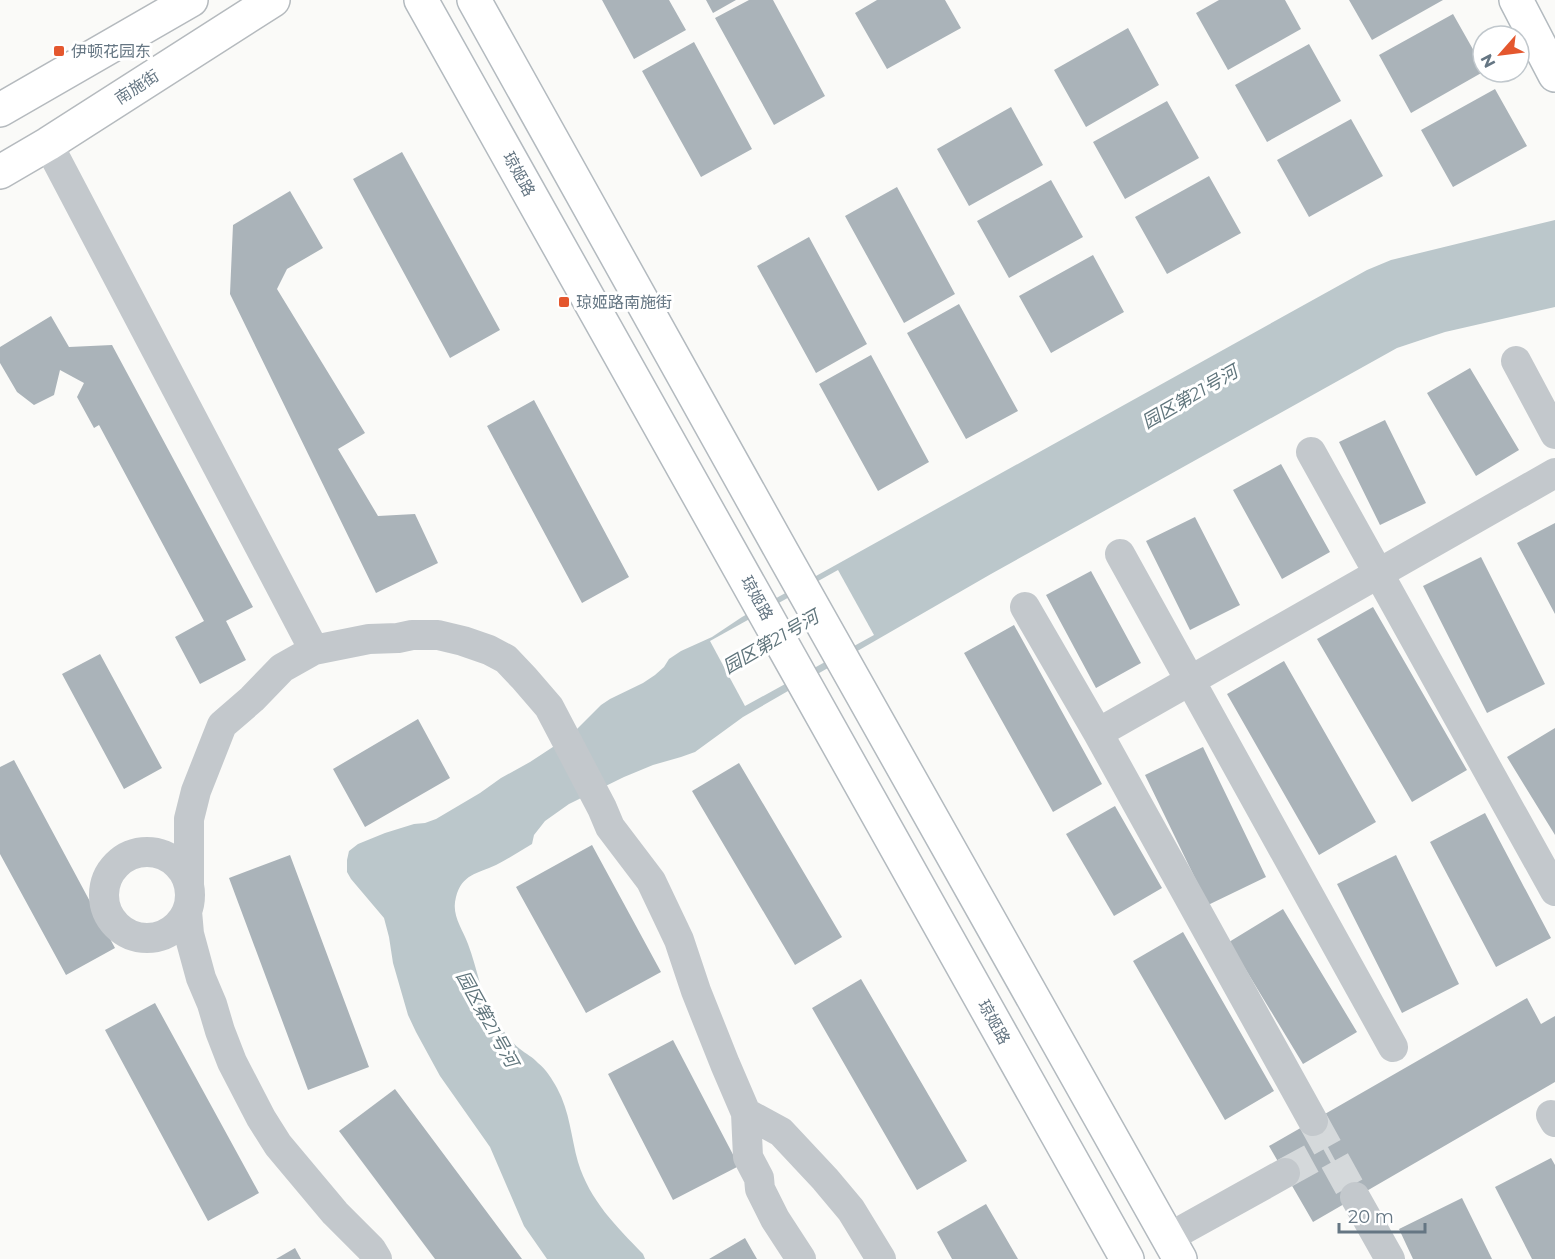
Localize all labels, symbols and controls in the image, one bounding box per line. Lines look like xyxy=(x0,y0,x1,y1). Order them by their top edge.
north arrow xyxy=(1471,24,1531,84)
place label: 伊顿花园东 xyxy=(71,42,151,61)
marker: 伊顿花园东 xyxy=(52,44,66,58)
text: N xyxy=(1477,51,1500,71)
street label: 南施街 xyxy=(112,66,162,108)
street label: 琼姬路 xyxy=(499,148,539,200)
place label: 琼姬路南施街 xyxy=(576,293,672,312)
marker: 琼姬路南施街 xyxy=(557,295,571,309)
water label: 园区第21号河 xyxy=(1138,359,1244,433)
street label: 琼姬路 xyxy=(737,572,777,624)
water label: 园区第21号河 xyxy=(719,604,825,678)
water label: 园区第21号河 xyxy=(452,967,524,1074)
street label: 琼姬路 xyxy=(974,996,1014,1048)
scale bar xyxy=(1339,1196,1424,1234)
text: 20 m xyxy=(1348,1206,1394,1228)

